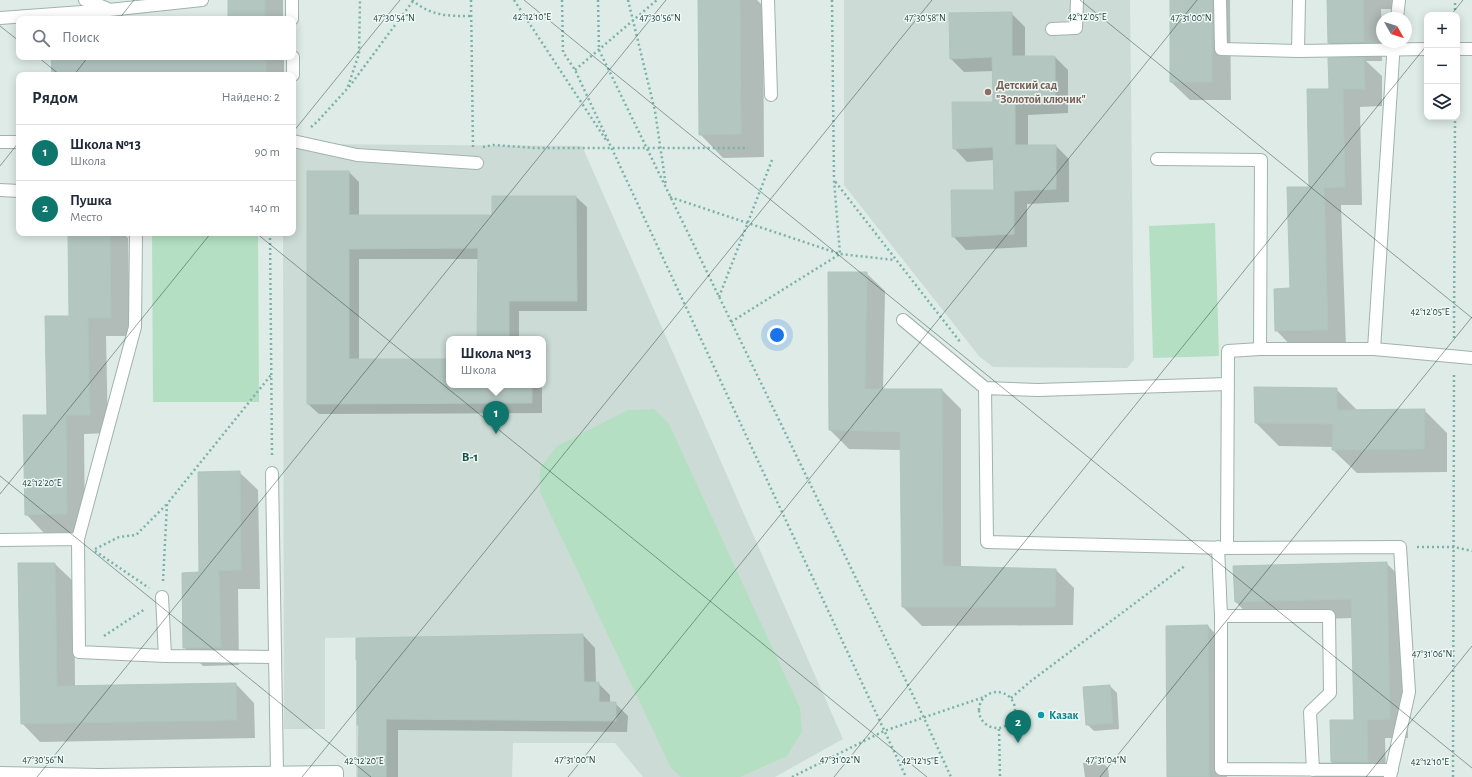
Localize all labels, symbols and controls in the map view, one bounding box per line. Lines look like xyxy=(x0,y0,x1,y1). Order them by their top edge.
text: 42°12'10"E xyxy=(513,12,551,22)
text: 42°12'05"E xyxy=(1067,12,1107,22)
north arrow xyxy=(1376,12,1412,48)
map controls xyxy=(1424,12,1460,120)
button: + xyxy=(1424,12,1460,48)
text: 47°30'54"N xyxy=(373,13,415,23)
text: 47°30'56"N xyxy=(639,13,681,23)
text: 47°30'58"N xyxy=(904,13,946,23)
text: 47°31'00"N xyxy=(1170,13,1212,23)
search box xyxy=(16,16,296,60)
icon: search xyxy=(30,27,52,49)
text: Поиск xyxy=(62,30,100,45)
button: − xyxy=(1424,48,1460,84)
place label: Детский сад "Золотой ключик" xyxy=(996,79,1086,105)
button: layers xyxy=(1424,84,1460,120)
marker: Детский сад "Золотой ключик" xyxy=(983,87,993,97)
text: Рядом xyxy=(32,89,78,106)
text: Найдено: 2 xyxy=(222,91,280,104)
text: Школа №13 xyxy=(70,137,141,152)
text: 1 xyxy=(43,146,47,159)
text: 90 m xyxy=(254,146,280,159)
text: Школа xyxy=(70,155,106,168)
text: Пушка xyxy=(70,193,112,208)
text: 2 xyxy=(42,202,48,215)
text: 140 m xyxy=(250,202,280,215)
text: Место xyxy=(70,211,102,224)
text: 42°12'05"E xyxy=(1410,307,1450,317)
your location xyxy=(767,325,787,345)
popup xyxy=(446,336,546,388)
text: Школа №13 xyxy=(461,346,531,361)
text: Школа xyxy=(461,364,496,377)
pin: 1 xyxy=(483,401,509,434)
district label: В-1 xyxy=(462,451,478,464)
text: 42°12'20"E xyxy=(22,478,62,488)
text: 47°31'06"N xyxy=(1412,649,1452,659)
place label: Казак xyxy=(1049,709,1079,721)
pin: 2 xyxy=(1005,710,1031,743)
marker: Казак xyxy=(1036,710,1046,720)
text: 47°30'56"N xyxy=(22,755,64,765)
text: 47°31'00"N xyxy=(554,755,596,765)
text: 47°31'02"N xyxy=(820,755,860,765)
text: 47°31'04"N xyxy=(1086,755,1126,765)
text: 42°12'20"E xyxy=(344,756,384,766)
text: 42°12'15"E xyxy=(901,756,939,766)
text: 42°12'10"E xyxy=(1411,757,1449,767)

